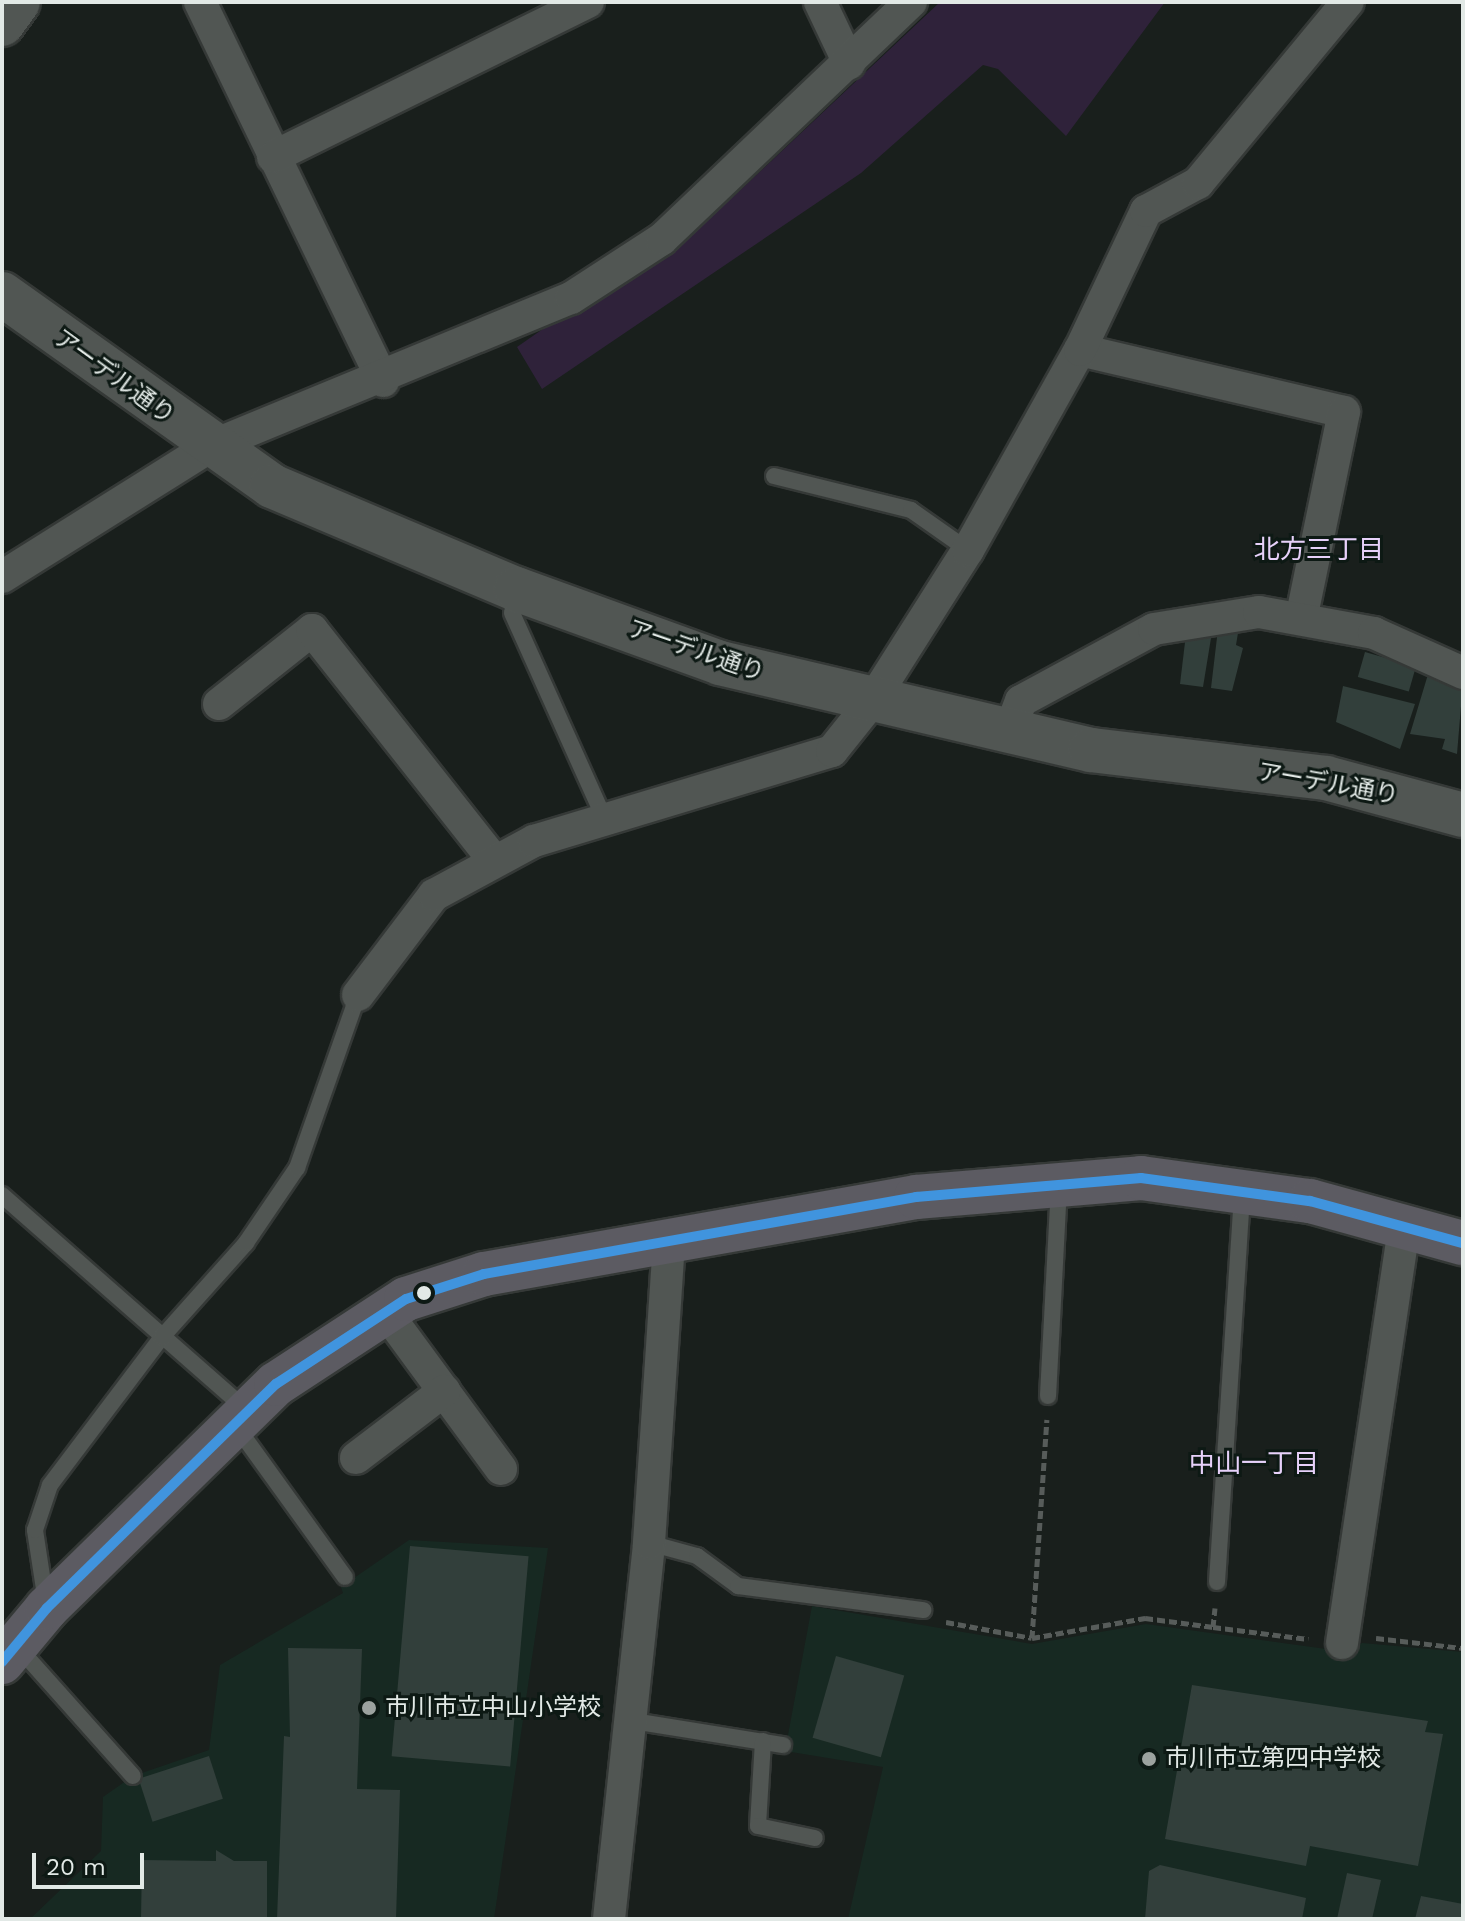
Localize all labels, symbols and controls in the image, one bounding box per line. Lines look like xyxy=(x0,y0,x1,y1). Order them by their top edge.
street label: アーデル通り xyxy=(48,323,180,431)
district label: 北方三丁目 xyxy=(1254,534,1384,566)
street label: アーデル通り xyxy=(624,614,768,688)
street label: アーデル通り xyxy=(1255,757,1401,811)
unlabelled marker xyxy=(416,1285,432,1301)
district label: 中山一丁目 xyxy=(1189,1448,1319,1480)
place label: 市川市立中山小学校 xyxy=(385,1694,601,1722)
marker: 市川市立中山小学校 xyxy=(360,1699,378,1717)
place label: 市川市立第四中学校 xyxy=(1165,1745,1381,1773)
marker: 市川市立第四中学校 xyxy=(1140,1750,1158,1768)
scale bar xyxy=(36,1837,148,1887)
text: 20 m xyxy=(46,1853,106,1881)

